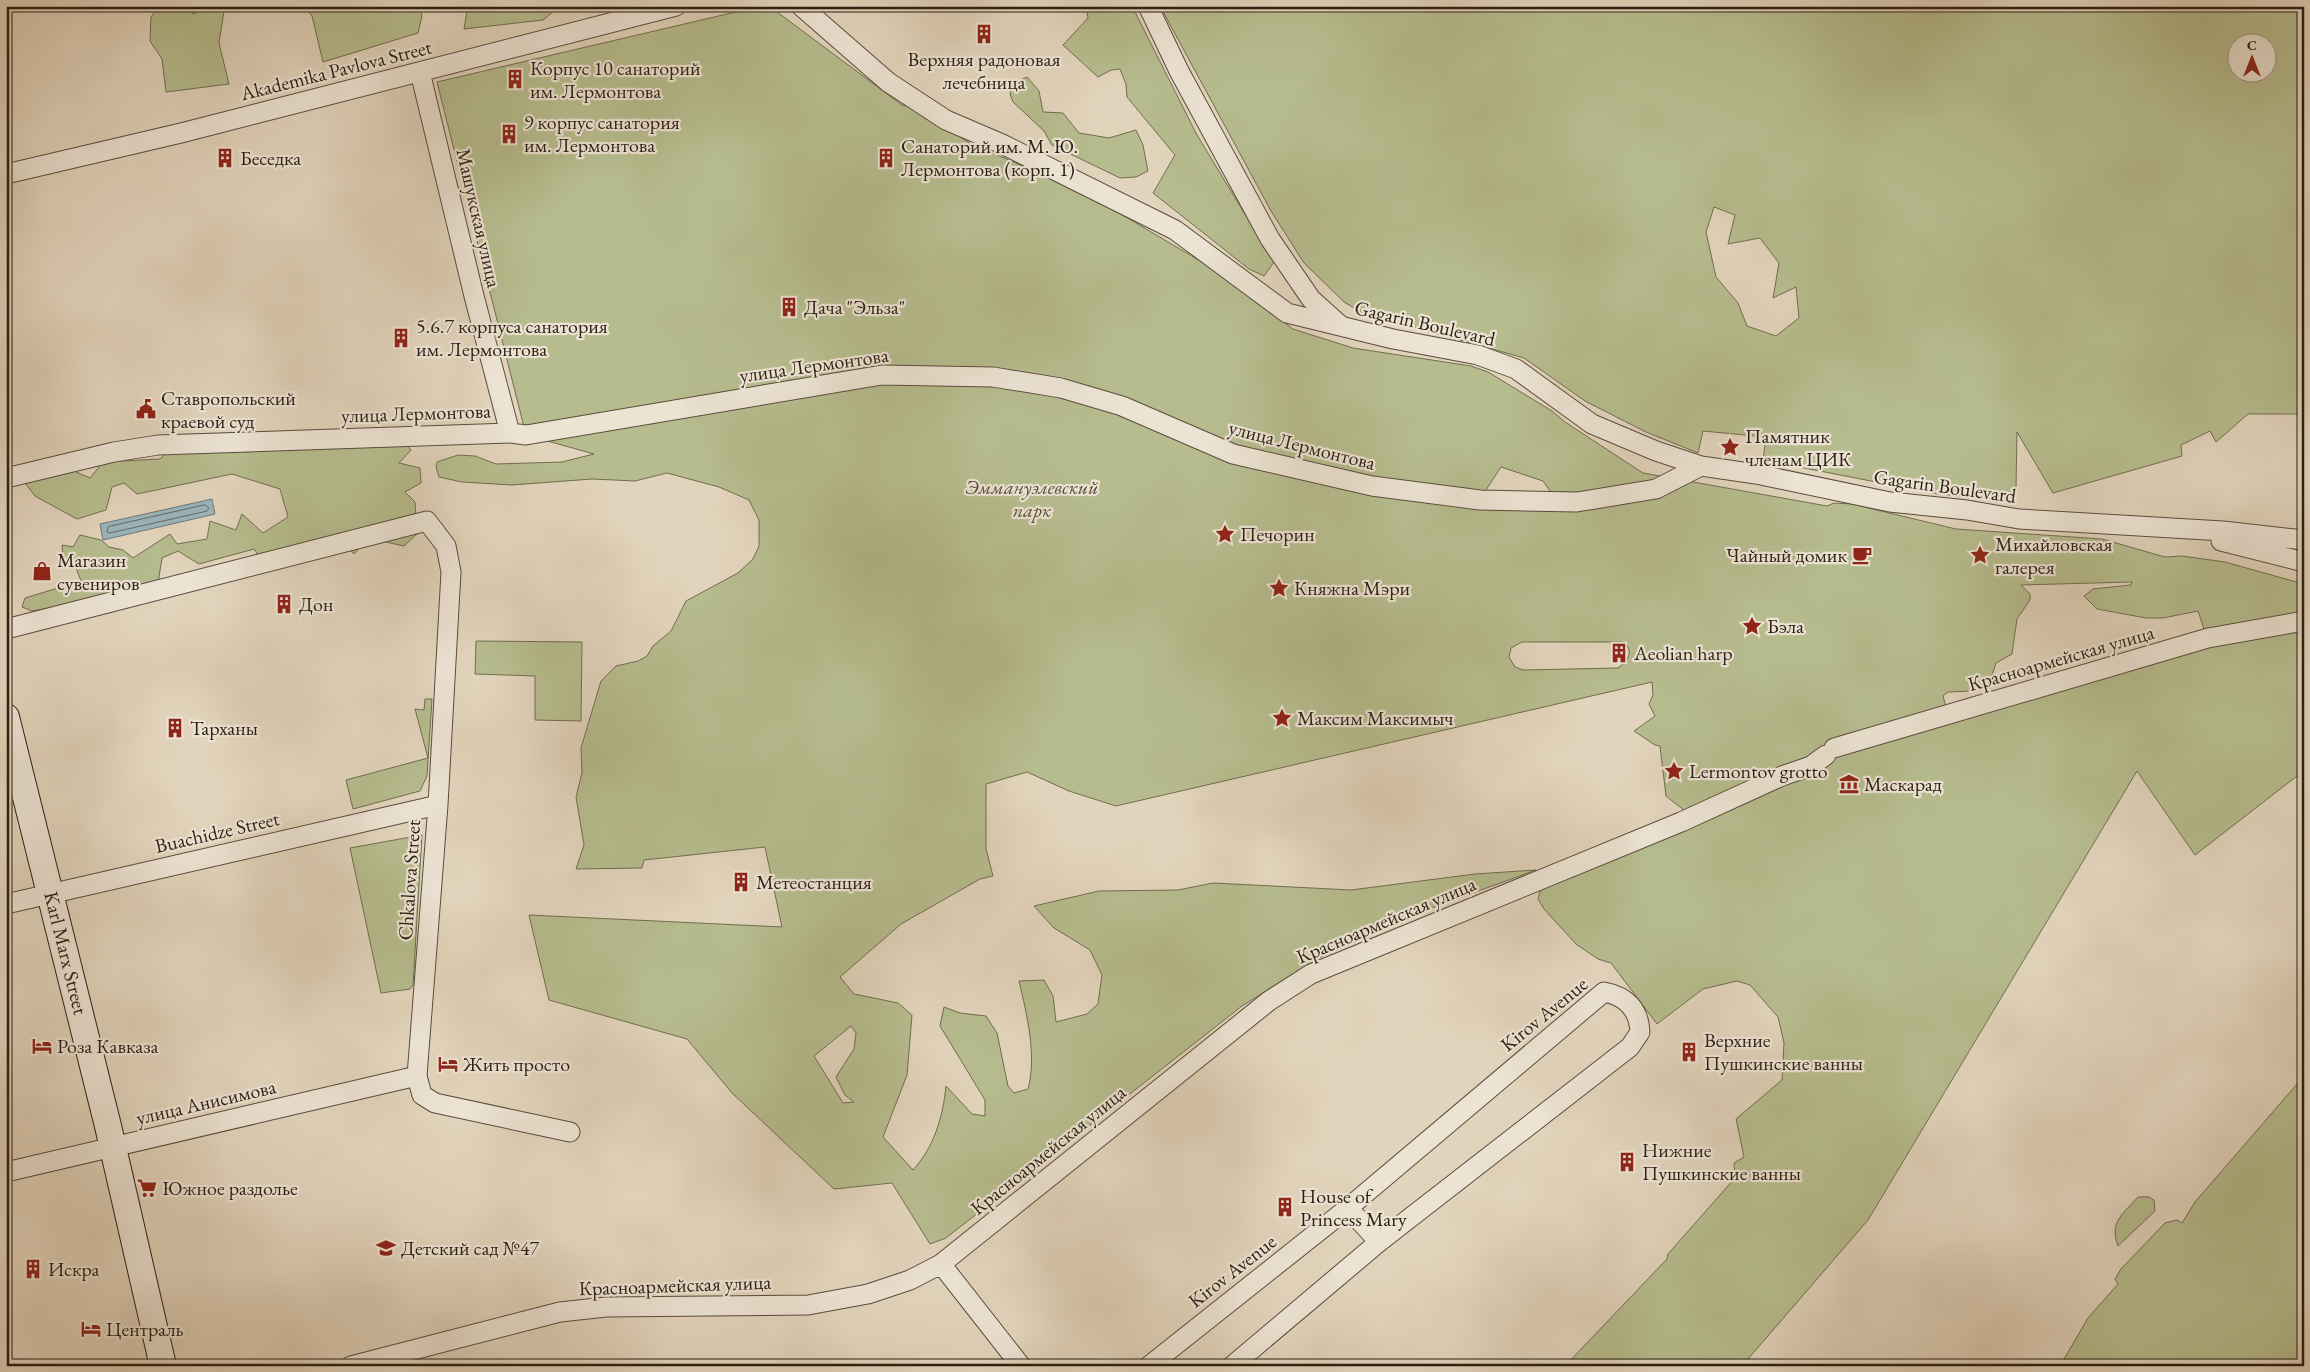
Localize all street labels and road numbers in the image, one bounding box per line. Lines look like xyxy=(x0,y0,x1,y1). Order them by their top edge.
street label: Akademika Pavlova Street xyxy=(237,33,435,107)
street label: Машукская улица xyxy=(450,146,508,290)
street label: Gagarin Boulevard xyxy=(1352,294,1499,352)
street label: улица Лермонтова xyxy=(738,342,890,388)
street label: улица Лермонтова xyxy=(340,397,492,429)
street label: улица Лермонтова xyxy=(1226,414,1378,476)
street label: Gagarin Boulevard xyxy=(1872,463,2019,509)
street label: Красноармейская улица xyxy=(1965,619,2157,697)
street label: Buachidze Street xyxy=(152,805,282,859)
street label: Chkalova Street xyxy=(392,818,426,941)
street label: Красноармейская улица xyxy=(1292,870,1480,970)
street label: Karl Marx Street xyxy=(38,889,94,1018)
street label: Kirov Avenue xyxy=(1495,971,1593,1057)
street label: улица Анисимова xyxy=(134,1073,279,1131)
street label: Красноармейская улица xyxy=(965,1079,1131,1221)
street label: Kirov Avenue xyxy=(1183,1228,1282,1314)
street label: Красноармейская улица xyxy=(578,1269,772,1301)

